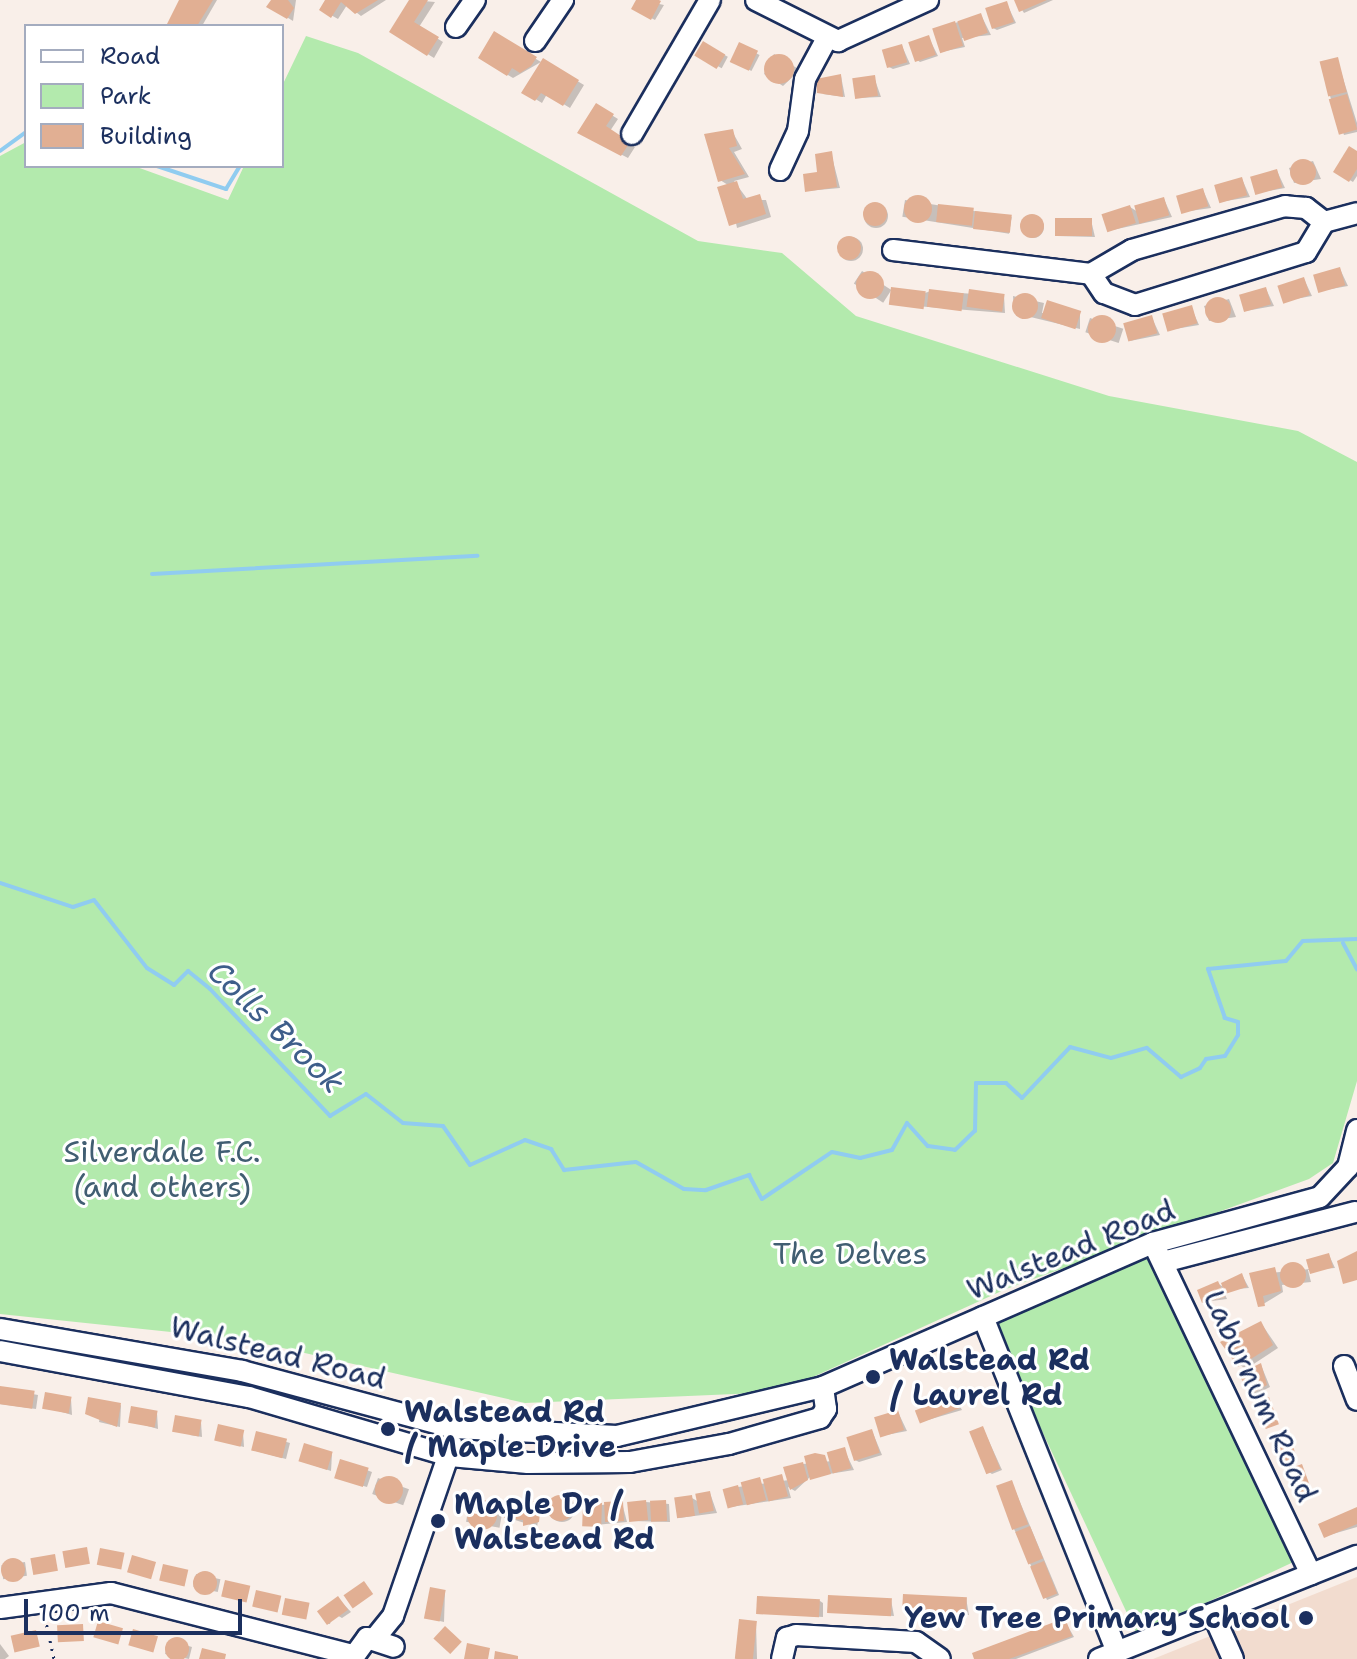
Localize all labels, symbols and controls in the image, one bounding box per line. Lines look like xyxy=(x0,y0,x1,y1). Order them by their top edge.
legend xyxy=(24,24,284,168)
text: Road xyxy=(100,40,160,72)
text: Park xyxy=(100,80,152,112)
text: Building xyxy=(100,120,192,152)
water label: Colls Brook xyxy=(200,952,352,1102)
park label: Silverdale F.C. (and others) xyxy=(64,1134,260,1204)
street label: Walstead Road xyxy=(962,1192,1180,1308)
park label: The Delves xyxy=(773,1236,927,1272)
street label: Laburnum Road xyxy=(1195,1284,1325,1508)
street label: Walstead Road xyxy=(166,1309,390,1397)
place label: Walstead Rd / Laurel Rd xyxy=(889,1342,1090,1412)
marker: Walstead Rd / Laurel Rd xyxy=(864,1368,882,1386)
place label: Walstead Rd / Maple Drive xyxy=(404,1394,617,1464)
marker: Walstead Rd / Maple Drive xyxy=(379,1420,397,1438)
place label: Maple Dr / Walstead Rd xyxy=(454,1486,655,1556)
marker: Maple Dr / Walstead Rd xyxy=(429,1512,447,1530)
scale bar xyxy=(28,1583,246,1633)
text: 100 m xyxy=(38,1597,110,1629)
place label: Yew Tree Primary School xyxy=(904,1600,1290,1636)
marker: Yew Tree Primary School xyxy=(1297,1609,1315,1627)

